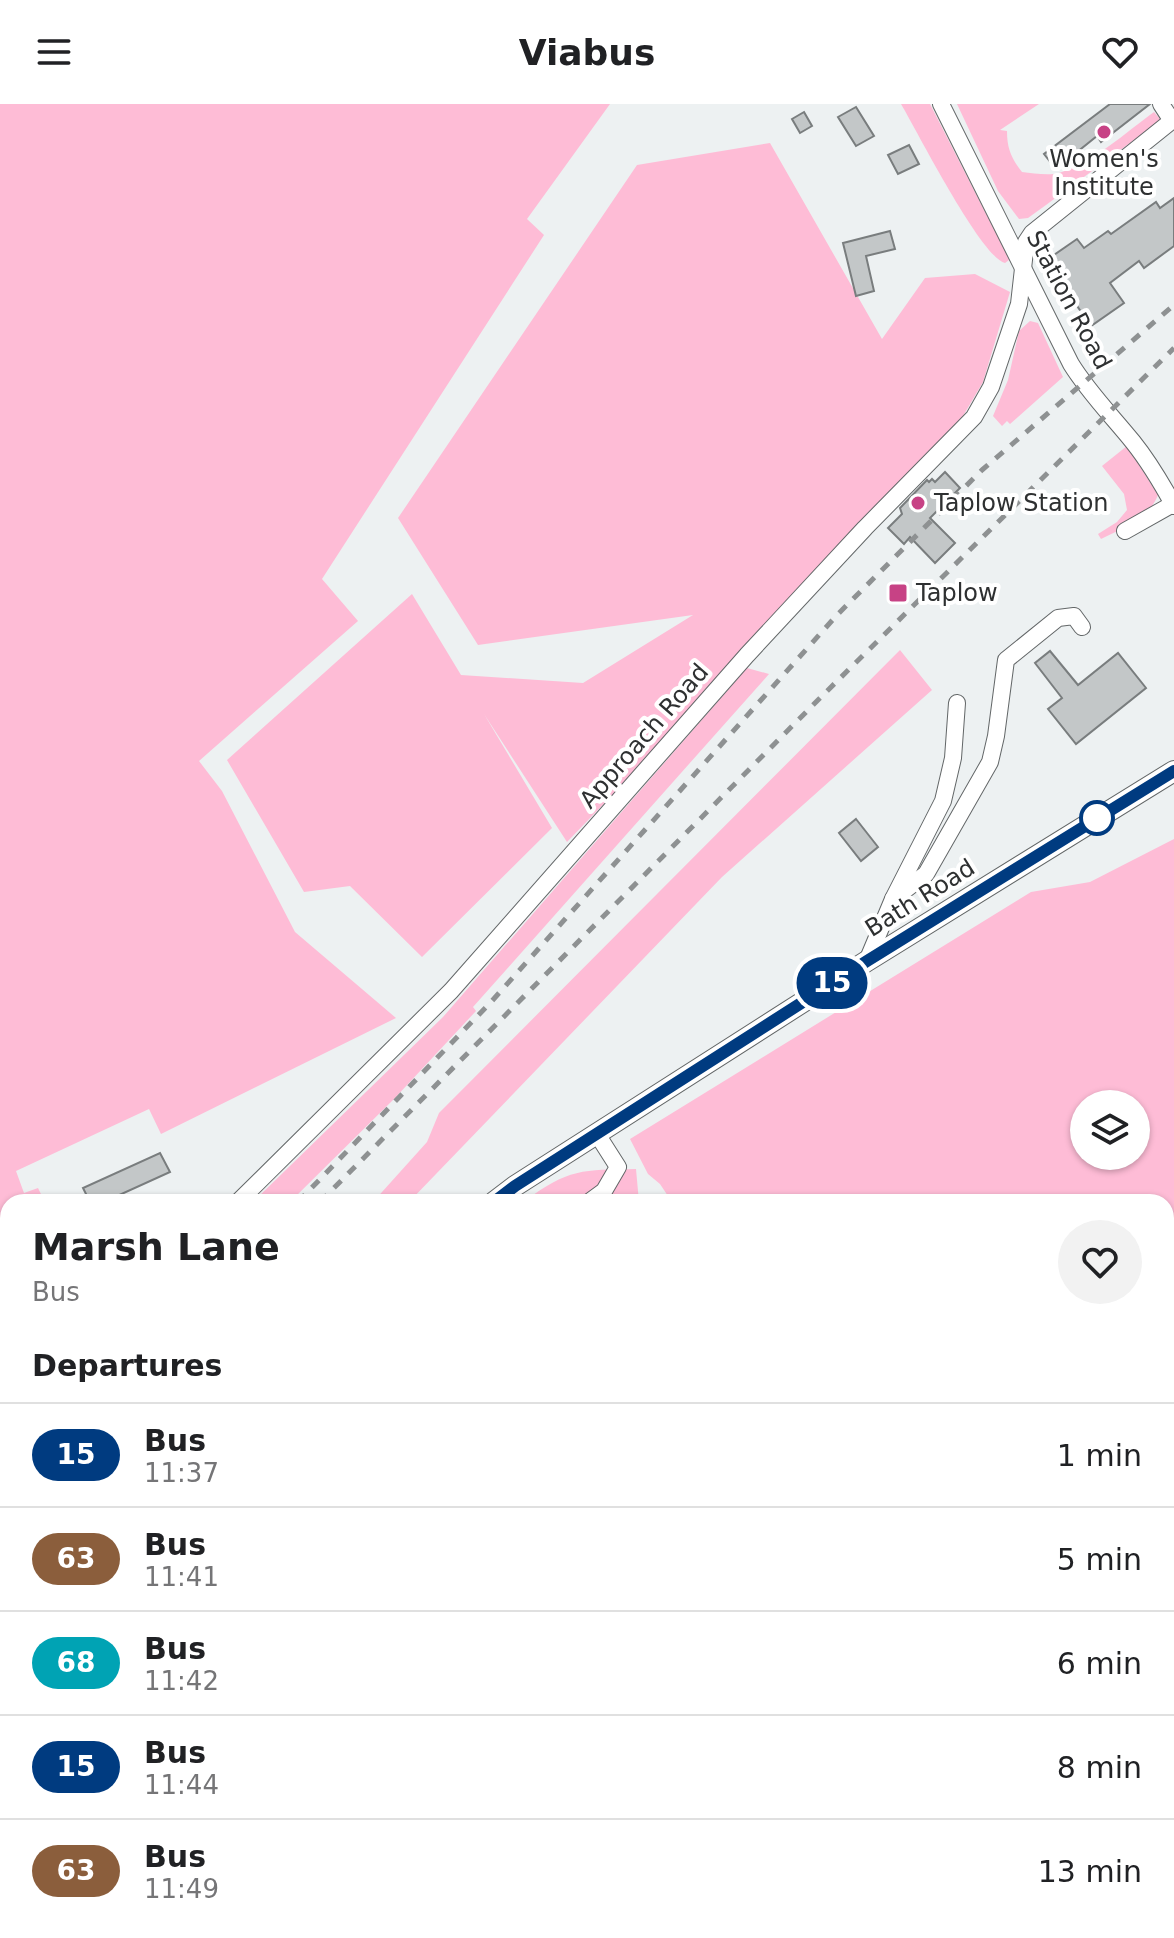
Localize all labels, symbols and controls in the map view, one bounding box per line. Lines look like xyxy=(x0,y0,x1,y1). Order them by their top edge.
icon: menu xyxy=(32,30,76,74)
icon: heart xyxy=(1098,30,1142,74)
text: Viabus xyxy=(519,32,655,73)
marker: Women's Institute xyxy=(1095,123,1113,141)
place label: Women's Institute xyxy=(1049,145,1159,201)
street label: Station Road xyxy=(1021,226,1117,374)
place label: Taplow Station xyxy=(933,489,1109,517)
marker: Taplow Station xyxy=(909,494,927,512)
place label: Taplow xyxy=(915,579,998,607)
marker: Taplow xyxy=(887,582,909,604)
street label: Approach Road xyxy=(574,658,714,814)
unlabelled marker xyxy=(1080,801,1114,835)
street label: Bath Road xyxy=(860,853,980,943)
line badge: 15 xyxy=(796,957,868,1009)
text: 15 xyxy=(813,966,851,999)
map controls xyxy=(1070,1090,1150,1170)
button: layers xyxy=(1070,1090,1150,1170)
button: heart xyxy=(1058,1220,1142,1304)
text: Marsh Lane xyxy=(32,1225,280,1269)
text: Bus xyxy=(32,1277,80,1307)
text: Departures xyxy=(32,1348,222,1383)
text: Bus xyxy=(144,1423,206,1458)
text: 15 xyxy=(57,1438,95,1471)
text: 1 min xyxy=(1057,1438,1142,1473)
text: 11:37 xyxy=(144,1458,219,1488)
text: Bus xyxy=(144,1527,206,1562)
text: 63 xyxy=(57,1542,95,1575)
text: 5 min xyxy=(1057,1542,1142,1577)
text: 11:41 xyxy=(144,1562,219,1592)
text: Bus xyxy=(144,1631,206,1666)
text: 68 xyxy=(57,1646,95,1679)
text: 6 min xyxy=(1057,1646,1142,1681)
text: 11:42 xyxy=(144,1666,219,1696)
text: Bus xyxy=(144,1735,206,1770)
text: 15 xyxy=(57,1750,95,1783)
text: 8 min xyxy=(1057,1750,1142,1785)
text: 11:44 xyxy=(144,1770,219,1800)
text: Bus xyxy=(144,1839,206,1874)
text: 63 xyxy=(57,1854,95,1887)
text: 13 min xyxy=(1038,1854,1142,1889)
text: 11:49 xyxy=(144,1874,219,1904)

